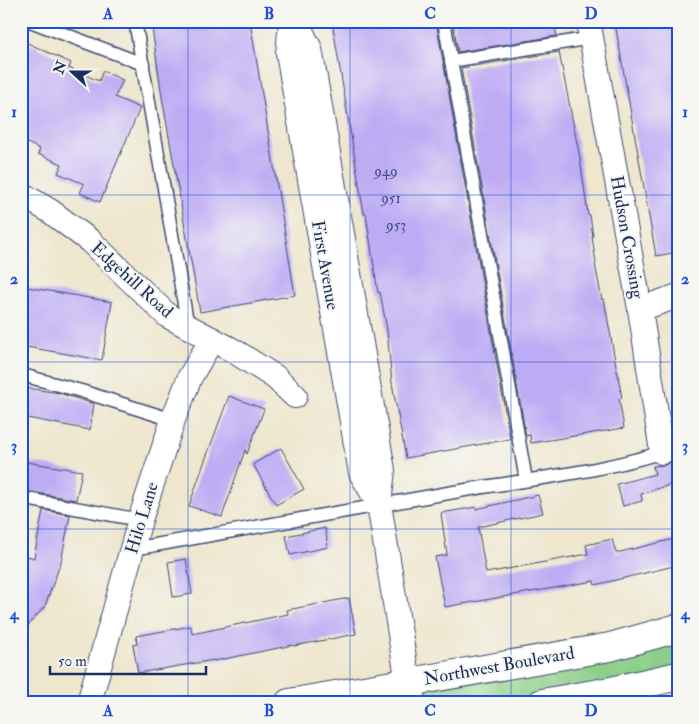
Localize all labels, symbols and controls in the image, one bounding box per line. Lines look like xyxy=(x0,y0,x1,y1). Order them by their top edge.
text: A xyxy=(102,4,114,24)
text: B xyxy=(264,4,274,24)
text: C xyxy=(424,4,436,24)
text: D xyxy=(584,4,598,24)
north arrow xyxy=(48,48,98,98)
text: N xyxy=(50,58,71,77)
text: 1 xyxy=(11,102,17,122)
text: 1 xyxy=(682,102,688,122)
house number: 949 xyxy=(373,162,398,181)
street label: Hudson Crossing xyxy=(605,174,649,301)
house number: 951 xyxy=(380,189,401,208)
house number: 953 xyxy=(385,216,406,235)
street label: First Avenue xyxy=(306,218,344,312)
street label: Edgehill Road xyxy=(86,237,178,323)
text: 2 xyxy=(10,269,18,289)
text: 2 xyxy=(681,269,689,289)
text: 3 xyxy=(11,436,17,456)
text: 3 xyxy=(682,436,688,456)
street label: Hilo Lane xyxy=(120,479,164,557)
text: 4 xyxy=(9,604,20,624)
text: 4 xyxy=(680,604,691,624)
street label: Northwest Boulevard xyxy=(422,641,576,691)
scale bar xyxy=(50,644,206,676)
text: 50 m xyxy=(58,652,87,671)
text: A xyxy=(102,701,114,721)
text: B xyxy=(264,701,274,721)
text: C xyxy=(424,701,436,721)
text: D xyxy=(584,701,598,721)

